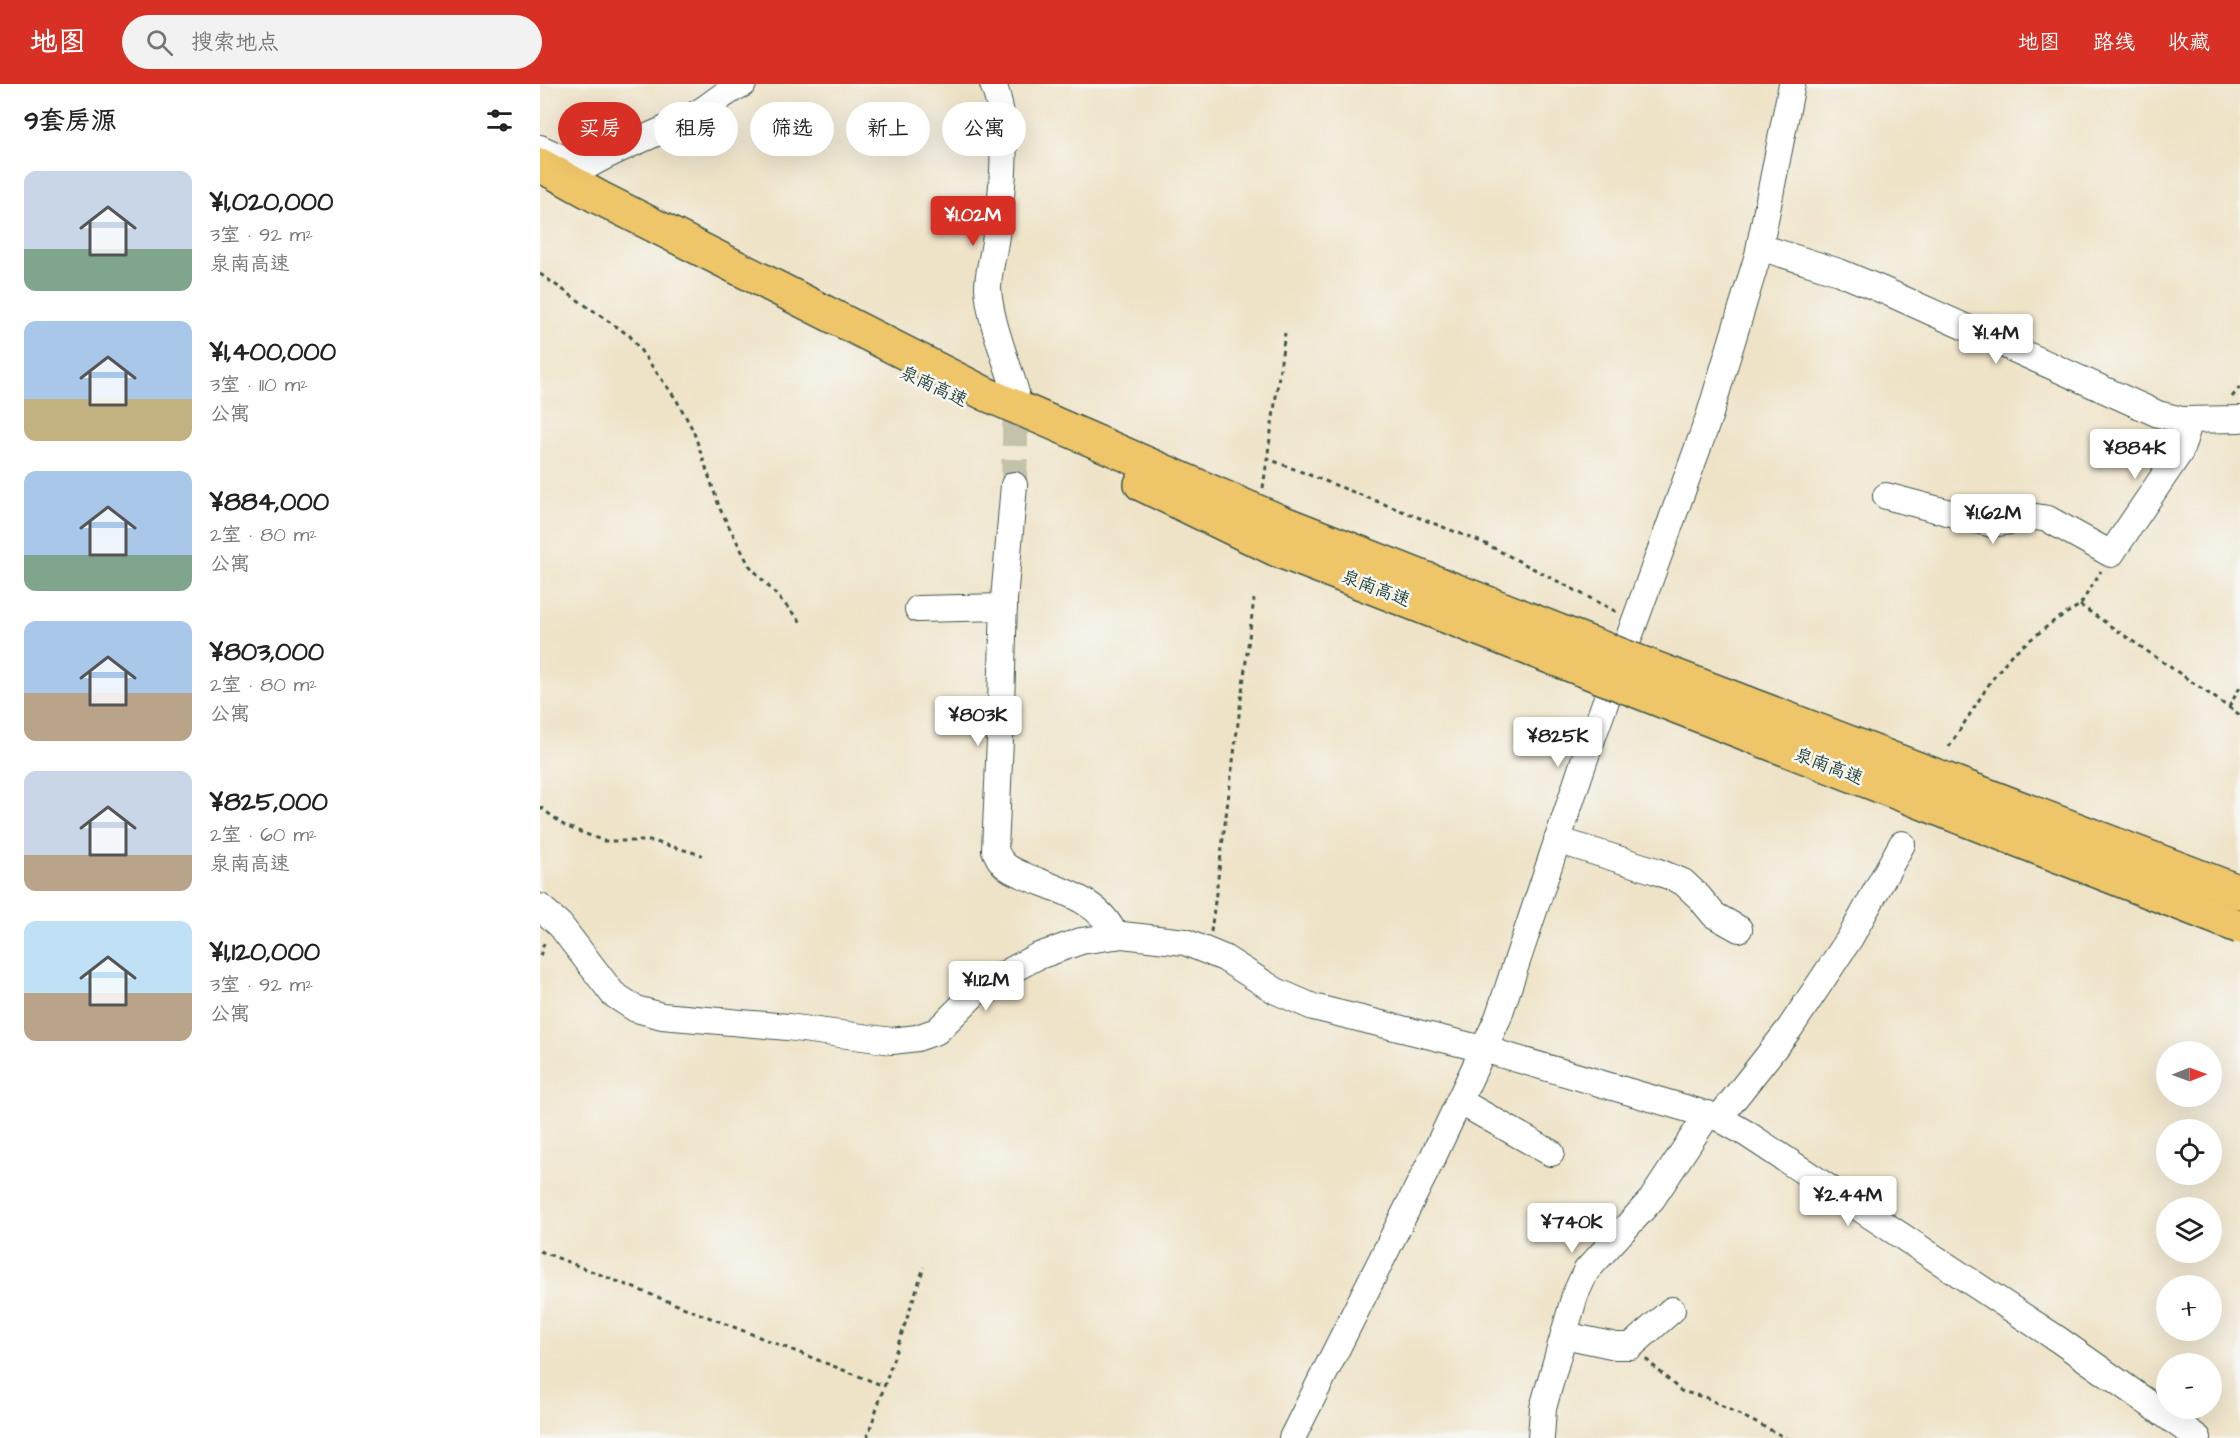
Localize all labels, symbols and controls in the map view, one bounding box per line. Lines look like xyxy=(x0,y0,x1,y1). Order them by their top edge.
search box xyxy=(122,15,542,69)
text: 地图 xyxy=(30,23,86,62)
icon: search xyxy=(143,26,176,59)
text: 搜索地点 xyxy=(191,27,279,58)
text: 地图 xyxy=(2018,28,2060,57)
text: 路线 xyxy=(2093,28,2135,57)
text: 收藏 xyxy=(2168,28,2210,57)
chip: 买房 xyxy=(558,102,642,156)
chip: 租房 xyxy=(654,102,738,156)
chip: 筛选 xyxy=(750,102,834,156)
chip: 新上 xyxy=(846,102,930,156)
chip: 公寓 xyxy=(942,102,1026,156)
text: 9套房源 xyxy=(24,103,117,139)
icon: filters xyxy=(483,104,516,137)
text: ¥1,020,000 xyxy=(210,184,333,220)
icon: home xyxy=(72,195,144,267)
pin: ¥1.02M xyxy=(924,196,1022,247)
text: ¥1.02M xyxy=(945,201,1001,229)
text: 3室 · 92 m² xyxy=(210,221,313,249)
text: 泉南高速 xyxy=(210,250,290,278)
pin: ¥1.4M xyxy=(1954,314,2038,365)
text: ¥1.4M xyxy=(1973,319,2019,347)
text: ¥1,400,000 xyxy=(210,334,336,370)
icon: home xyxy=(72,345,144,417)
street label: 泉南高速 xyxy=(896,360,972,413)
text: 3室 · 110 m² xyxy=(210,371,308,399)
text: 公寓 xyxy=(210,400,250,428)
pin: ¥884K xyxy=(2093,429,2177,480)
text: ¥884K xyxy=(2104,434,2166,462)
text: ¥884,000 xyxy=(210,484,329,520)
pin: ¥1.62M xyxy=(1944,494,2042,545)
icon: home xyxy=(72,495,144,567)
text: ¥1.62M xyxy=(1965,499,2021,527)
text: 2室 · 80 m² xyxy=(210,521,317,549)
text: 公寓 xyxy=(210,550,250,578)
street label: 泉南高速 xyxy=(1338,564,1414,613)
text: ¥803,000 xyxy=(210,634,324,670)
icon: home xyxy=(72,645,144,717)
text: 2室 · 80 m² xyxy=(210,671,317,699)
pin: ¥803K xyxy=(936,696,1020,747)
text: 公寓 xyxy=(210,700,250,728)
text: ¥803K xyxy=(949,701,1007,729)
pin: ¥825K xyxy=(1516,717,1600,768)
text: ¥825K xyxy=(1527,722,1589,750)
street label: 泉南高速 xyxy=(1791,742,1867,791)
text: ¥825,000 xyxy=(210,784,328,820)
icon: home xyxy=(72,795,144,867)
text: 2室 · 60 m² xyxy=(210,821,317,849)
text: 泉南高速 xyxy=(210,850,290,878)
text: ¥1,120,000 xyxy=(210,934,320,970)
icon: home xyxy=(72,945,144,1017)
pin: ¥1.12M xyxy=(937,961,1035,1012)
text: ¥1.12M xyxy=(963,966,1009,994)
text: 3室 · 92 m² xyxy=(210,971,313,999)
text: 公寓 xyxy=(210,1000,250,1028)
north arrow xyxy=(2156,1041,2222,1107)
map controls xyxy=(2156,1041,2222,1419)
button: locate xyxy=(2156,1119,2222,1185)
pin: ¥2.44M xyxy=(1799,1176,1897,1227)
text: ¥2.44M xyxy=(1814,1181,1882,1209)
button: layers xyxy=(2156,1197,2222,1263)
pin: ¥740K xyxy=(1530,1203,1614,1254)
text: ¥740K xyxy=(1541,1208,1603,1236)
button: + xyxy=(2156,1275,2222,1341)
button: − xyxy=(2156,1353,2222,1419)

